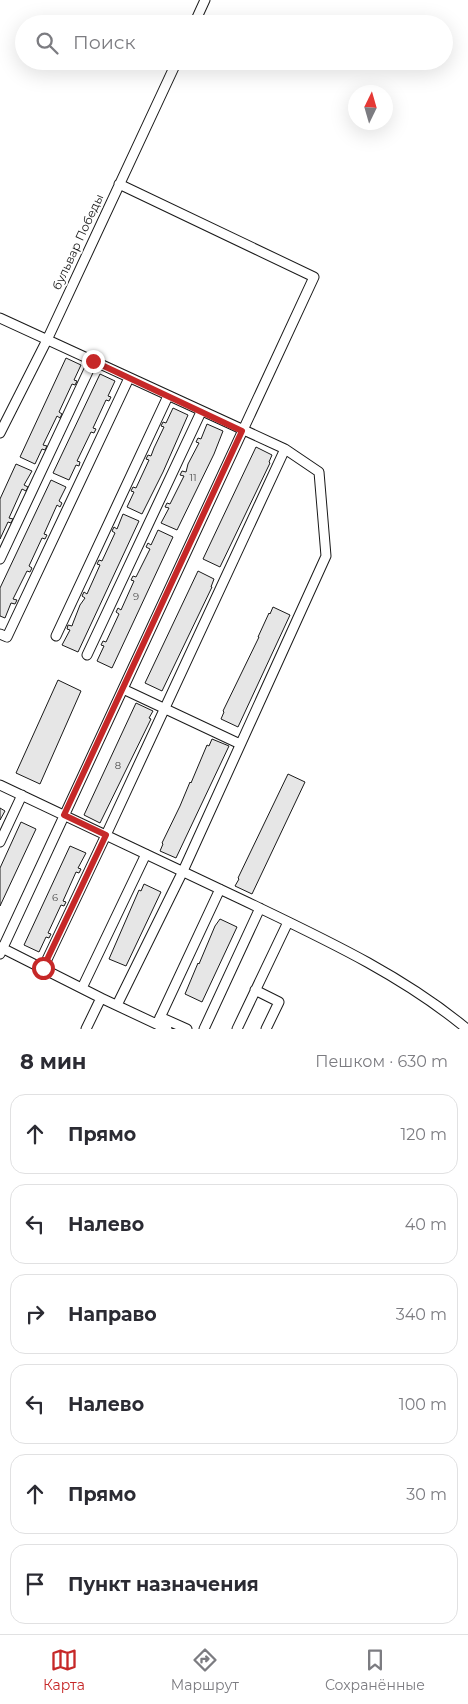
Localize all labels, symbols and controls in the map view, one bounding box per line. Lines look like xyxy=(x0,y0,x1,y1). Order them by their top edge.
search box xyxy=(15,15,453,70)
icon: search xyxy=(33,29,61,57)
text: Поиск xyxy=(73,31,136,54)
north arrow xyxy=(348,85,393,130)
street label: бульвар Победы xyxy=(49,191,106,292)
route end xyxy=(82,350,105,373)
house number: 11 xyxy=(189,471,197,484)
house number: 9 xyxy=(133,590,139,603)
house number: 8 xyxy=(115,759,121,772)
house number: 6 xyxy=(52,891,58,904)
route start xyxy=(32,957,55,980)
text: 8 мин xyxy=(20,1049,86,1074)
text: Пешком · 630 m xyxy=(315,1052,448,1071)
icon: ahead xyxy=(21,1120,49,1148)
text: Прямо xyxy=(68,1123,136,1146)
text: 120 m xyxy=(400,1125,447,1144)
icon: left xyxy=(21,1210,49,1238)
text: Налево xyxy=(68,1213,144,1236)
text: 40 m xyxy=(405,1215,447,1234)
icon: right xyxy=(21,1300,49,1328)
text: Направо xyxy=(68,1303,157,1326)
text: 340 m xyxy=(396,1305,447,1324)
icon: left xyxy=(21,1390,49,1418)
text: Налево xyxy=(68,1393,144,1416)
text: 100 m xyxy=(399,1395,447,1414)
icon: ahead xyxy=(21,1480,49,1508)
text: Прямо xyxy=(68,1483,136,1506)
text: 30 m xyxy=(406,1485,447,1504)
icon: arrive xyxy=(21,1570,49,1598)
text: Пункт назначения xyxy=(68,1573,259,1596)
tab: Карта xyxy=(43,1646,85,1694)
tab: Маршрут xyxy=(171,1646,239,1694)
tab: Сохранённые xyxy=(325,1646,425,1694)

